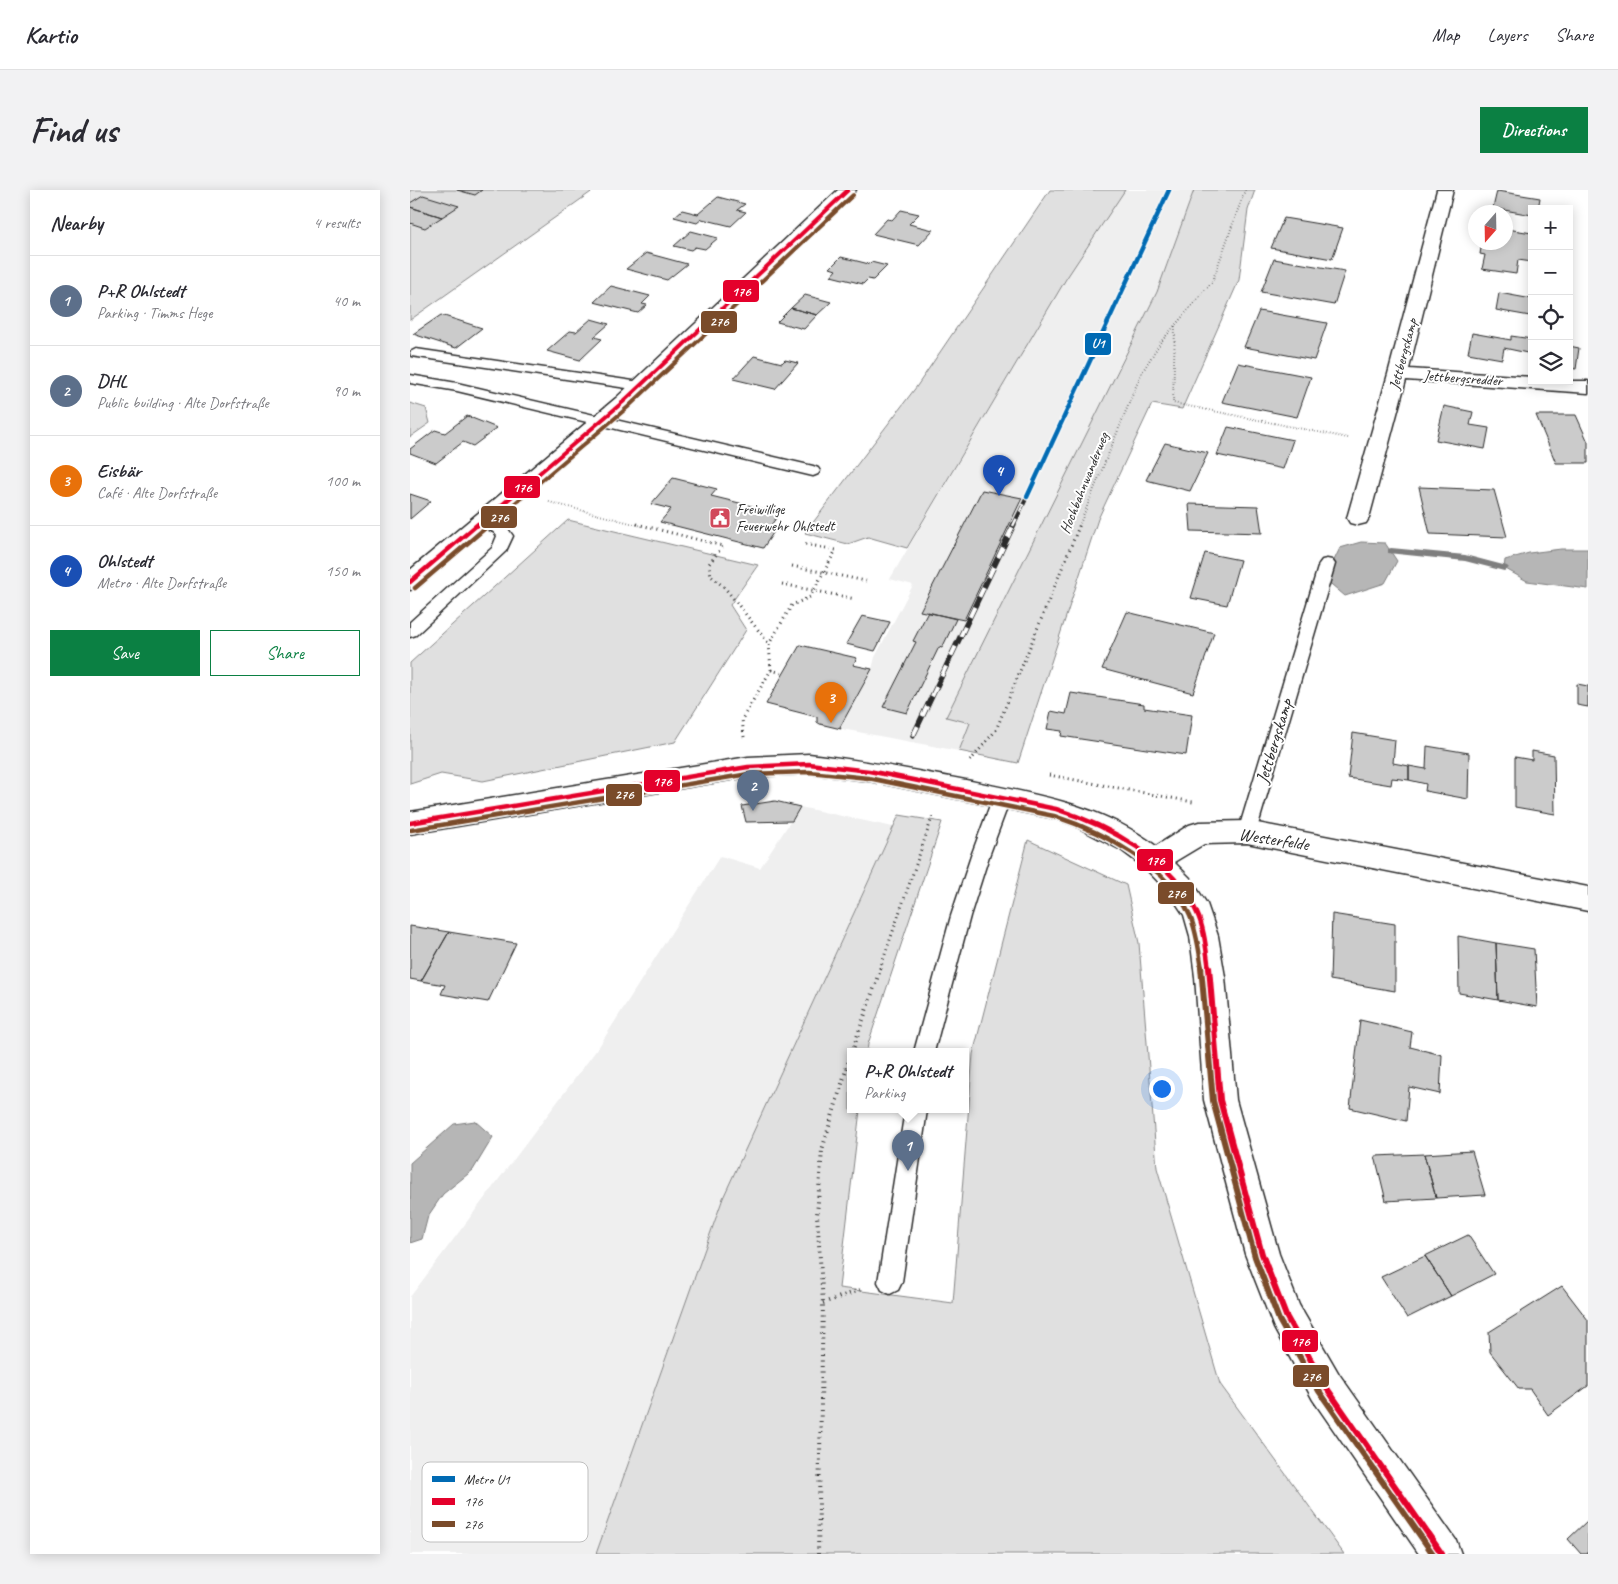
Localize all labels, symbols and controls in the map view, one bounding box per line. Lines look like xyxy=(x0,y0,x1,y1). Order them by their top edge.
text: Kartio xyxy=(25,20,77,50)
text: Map xyxy=(1432,24,1460,46)
text: Layers xyxy=(1488,24,1527,46)
text: Share xyxy=(1555,24,1593,46)
button: Directions xyxy=(1480,107,1588,153)
text: Find us xyxy=(30,108,117,153)
north arrow xyxy=(1468,205,1513,250)
map controls xyxy=(1528,205,1573,385)
button: + xyxy=(1528,205,1573,250)
text: Nearby xyxy=(50,210,103,236)
text: 4 results xyxy=(313,213,360,233)
button: − xyxy=(1528,250,1573,295)
text: P+R Ohlstedt xyxy=(97,279,185,303)
line badge: 176 xyxy=(722,279,760,303)
text: 176 xyxy=(731,283,752,300)
text: 1 xyxy=(62,291,70,311)
text: 40 m xyxy=(333,291,360,311)
button: locate xyxy=(1528,295,1573,340)
text: Parking · Timms Hege xyxy=(97,303,213,323)
line badge: 276 xyxy=(700,310,738,334)
text: 276 xyxy=(709,313,730,330)
street label: Jettbergskamp xyxy=(1385,315,1422,393)
line badge: U1 xyxy=(1084,332,1112,356)
text: U1 xyxy=(1091,335,1106,352)
button: layers xyxy=(1528,340,1573,385)
street label: Jettbergsredder xyxy=(1422,366,1505,391)
text: DHL xyxy=(97,369,127,393)
text: 2 xyxy=(62,381,70,401)
text: 90 m xyxy=(333,381,360,401)
text: Public building · Alte Dorfstraße xyxy=(97,393,269,413)
street label: Hochbahnwanderweg xyxy=(1056,429,1114,536)
pin: 4 xyxy=(983,455,1015,496)
text: Eisbär xyxy=(97,459,141,483)
text: 3 xyxy=(62,471,70,491)
text: 100 m xyxy=(326,471,360,491)
line badge: 176 xyxy=(503,475,541,499)
text: 176 xyxy=(512,479,533,496)
text: Café · Alte Dorfstraße xyxy=(97,483,217,503)
place label: Freiwillige Feuerwehr Ohlstedt xyxy=(736,500,836,536)
line badge: 276 xyxy=(480,505,518,529)
public building icon: Freiwillige Feuerwehr Ohlstedt xyxy=(708,506,732,530)
text: 276 xyxy=(489,509,510,526)
text: Ohlstedt xyxy=(97,549,152,573)
text: 4 xyxy=(62,561,70,581)
text: 150 m xyxy=(326,561,360,581)
text: Metro · Alte Dorfstraße xyxy=(97,573,226,593)
button: Save xyxy=(50,630,200,676)
button: Share xyxy=(210,630,360,676)
pin: 3 xyxy=(815,682,847,723)
street label: Jettbergskamp xyxy=(1250,695,1298,787)
line badge: 176 xyxy=(643,769,681,793)
pin: 2 xyxy=(737,770,769,811)
text: 176 xyxy=(652,773,673,790)
line badge: 276 xyxy=(605,783,643,807)
text: 276 xyxy=(614,786,635,803)
street label: Westerfelde xyxy=(1237,823,1312,856)
line badge: 176 xyxy=(1136,848,1174,872)
text: 176 xyxy=(1145,852,1166,869)
line badge: 276 xyxy=(1157,881,1195,905)
text: 276 xyxy=(1166,885,1187,902)
popup xyxy=(847,1048,969,1113)
text: P+R Ohlstedt xyxy=(864,1059,952,1083)
your location xyxy=(1149,1076,1175,1102)
text: Parking xyxy=(864,1083,905,1103)
pin: 1 xyxy=(892,1130,924,1171)
line badge: 176 xyxy=(1281,1329,1319,1353)
text: 176 xyxy=(1290,1333,1311,1350)
line badge: 276 xyxy=(1292,1364,1330,1388)
text: 276 xyxy=(1301,1368,1322,1385)
legend xyxy=(422,1462,588,1542)
text: Metro U1 xyxy=(464,1471,510,1488)
text: 176 xyxy=(464,1493,484,1510)
text: 276 xyxy=(464,1516,484,1533)

